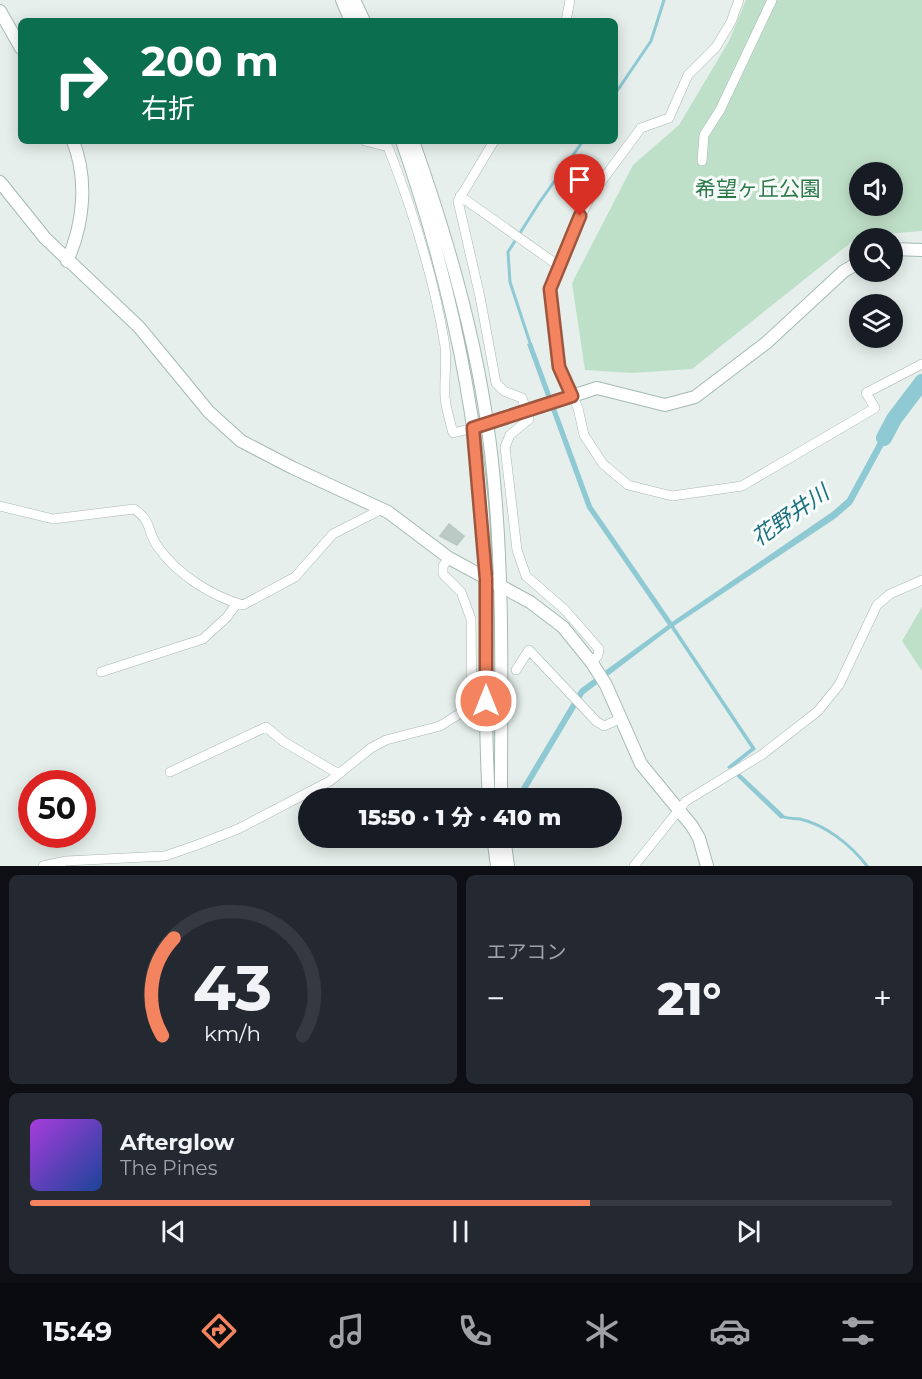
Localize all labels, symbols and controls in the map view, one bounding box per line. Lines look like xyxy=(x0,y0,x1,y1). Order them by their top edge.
text: 200 m xyxy=(141,35,279,87)
icon: right xyxy=(42,42,120,120)
text: 右折 xyxy=(141,92,195,125)
pin xyxy=(554,154,605,216)
map controls xyxy=(849,162,903,348)
button: sound xyxy=(849,162,903,216)
icon: arrive xyxy=(563,163,596,196)
park label: 希望ヶ丘公園 xyxy=(695,176,821,201)
button: search xyxy=(849,228,903,282)
button: layers xyxy=(849,294,903,348)
water label: 花野井川 xyxy=(746,478,836,552)
position arrow xyxy=(454,669,518,733)
speed limit sign: 50 xyxy=(18,770,96,848)
text: 15:50 · 1 分 · 410 m xyxy=(359,804,561,831)
text: エアコン xyxy=(487,940,567,964)
text: 43 xyxy=(193,950,273,1026)
text: 21° xyxy=(657,971,721,1026)
text: − xyxy=(487,978,505,1018)
text: + xyxy=(873,978,892,1018)
text: km/h xyxy=(204,1021,261,1047)
text: Afterglow xyxy=(120,1129,234,1156)
text: The Pines xyxy=(120,1156,217,1180)
icon: previous xyxy=(157,1215,190,1248)
icon: pause xyxy=(444,1215,477,1248)
icon: next xyxy=(732,1215,765,1248)
icon: directions xyxy=(198,1310,240,1352)
icon: music xyxy=(326,1310,368,1352)
icon: phone xyxy=(454,1310,496,1352)
icon: climate xyxy=(581,1310,623,1352)
icon: car xyxy=(709,1310,751,1352)
icon: filters xyxy=(837,1310,879,1352)
text: 15:49 xyxy=(43,1315,112,1348)

